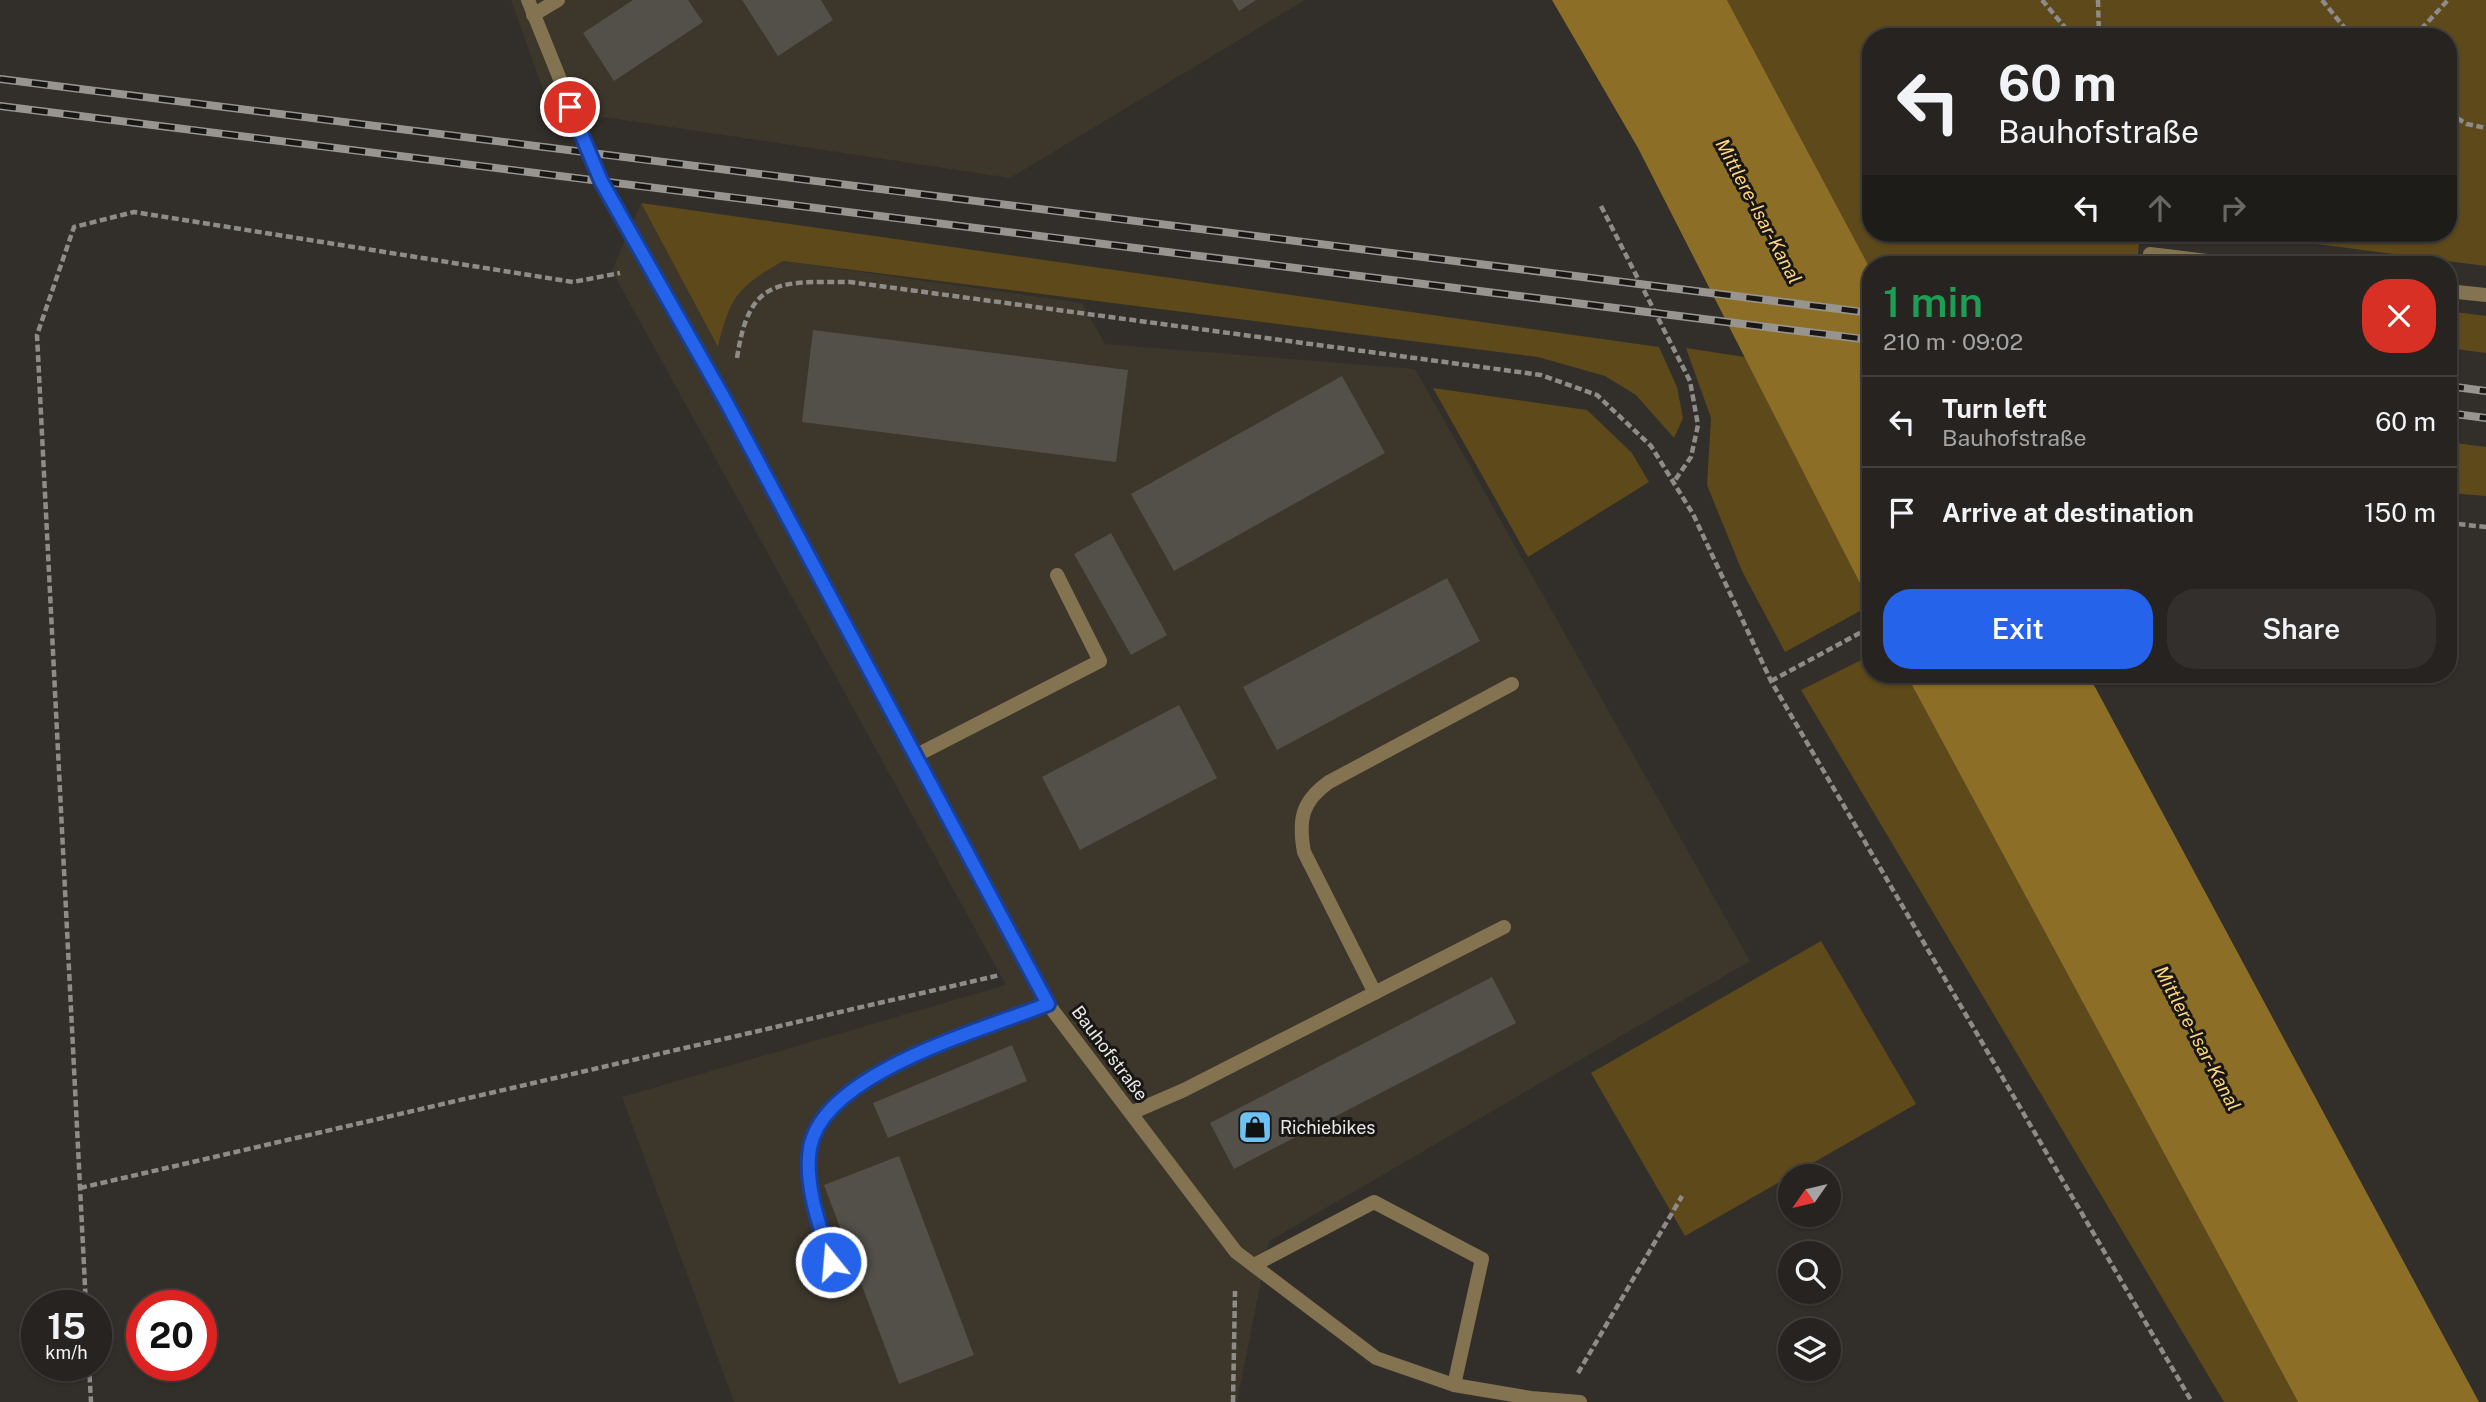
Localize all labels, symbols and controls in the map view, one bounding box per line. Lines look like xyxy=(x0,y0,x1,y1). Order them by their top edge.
text: 60 m xyxy=(1998,54,2117,112)
icon: left xyxy=(1883,56,1974,147)
pin xyxy=(540,77,600,137)
icon: arrive xyxy=(551,88,589,126)
text: Bauhofstraße xyxy=(1998,113,2199,150)
water label: Mittlere-Isar-Kanal xyxy=(1711,135,1807,287)
icon: left xyxy=(2068,189,2106,227)
icon: ahead xyxy=(2141,189,2179,227)
icon: right xyxy=(2214,189,2252,227)
text: 1 min xyxy=(1883,277,1983,326)
button: close xyxy=(2362,279,2436,353)
text: 210 m · 09:02 xyxy=(1883,328,2023,355)
text: Turn left xyxy=(1942,393,2047,424)
icon: left xyxy=(1883,403,1921,441)
text: 60 m xyxy=(2375,406,2436,437)
text: Bauhofstraße xyxy=(1942,424,2087,451)
icon: arrive xyxy=(1883,494,1921,532)
text: Arrive at destination xyxy=(1942,497,2194,528)
text: 150 m xyxy=(2364,497,2436,528)
button: Exit xyxy=(1883,589,2153,669)
button: Share xyxy=(2167,589,2436,669)
water label: Mittlere-Isar-Kanal xyxy=(2150,962,2246,1114)
street label: Bauhofstraße xyxy=(1068,1001,1152,1105)
shop icon: Richiebikes xyxy=(1236,1108,1274,1146)
place label: Richiebikes xyxy=(1280,1117,1375,1138)
north arrow xyxy=(1778,1164,1841,1227)
map controls xyxy=(1778,1164,1841,1381)
position arrow xyxy=(794,1225,868,1299)
button: search xyxy=(1778,1241,1841,1304)
speed limit sign: 20 xyxy=(126,1290,217,1381)
text: 15 xyxy=(47,1306,86,1347)
button: layers xyxy=(1778,1318,1841,1381)
text: km/h xyxy=(45,1342,88,1363)

